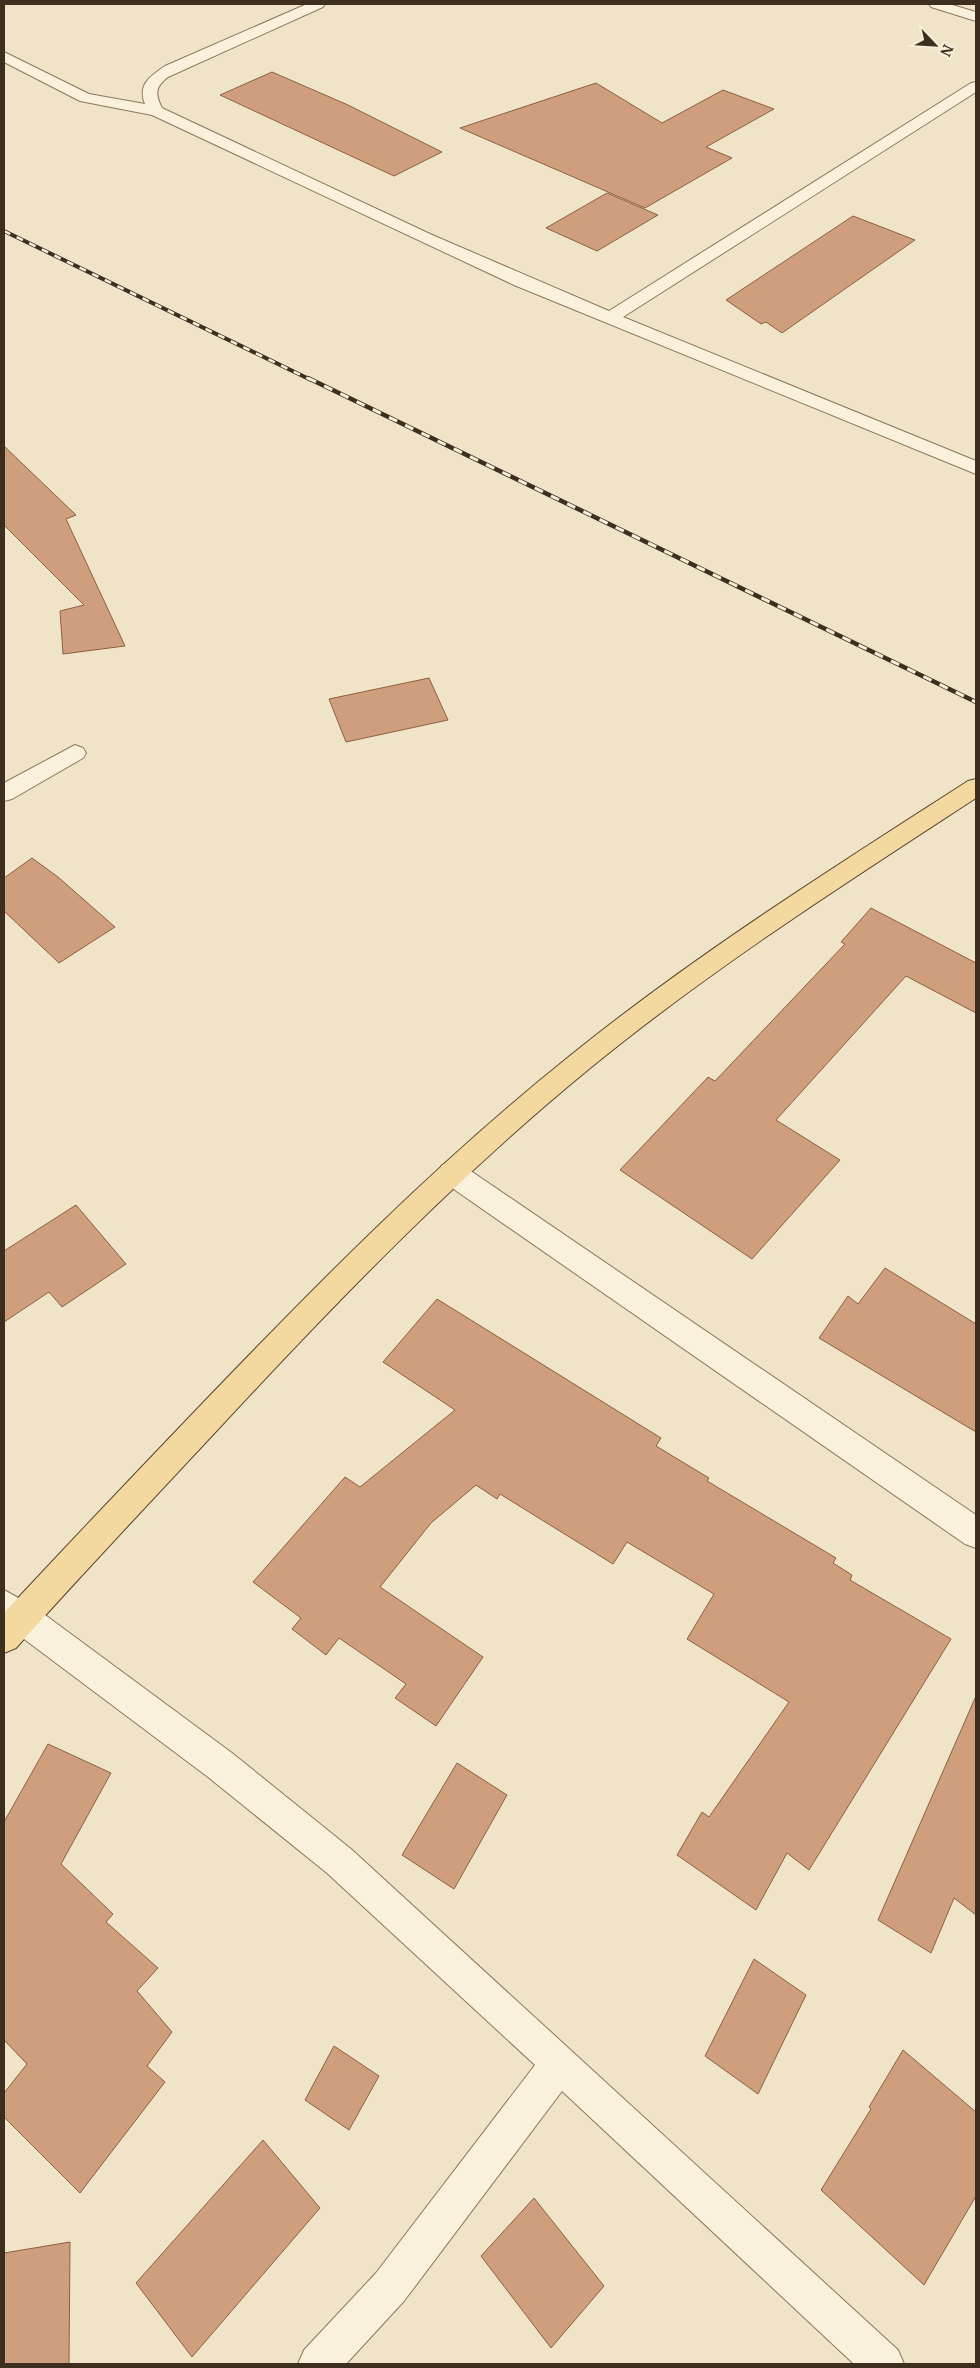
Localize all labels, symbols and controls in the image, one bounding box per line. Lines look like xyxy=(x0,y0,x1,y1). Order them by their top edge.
north arrow xyxy=(910,20,960,70)
text: N xyxy=(936,42,957,59)

